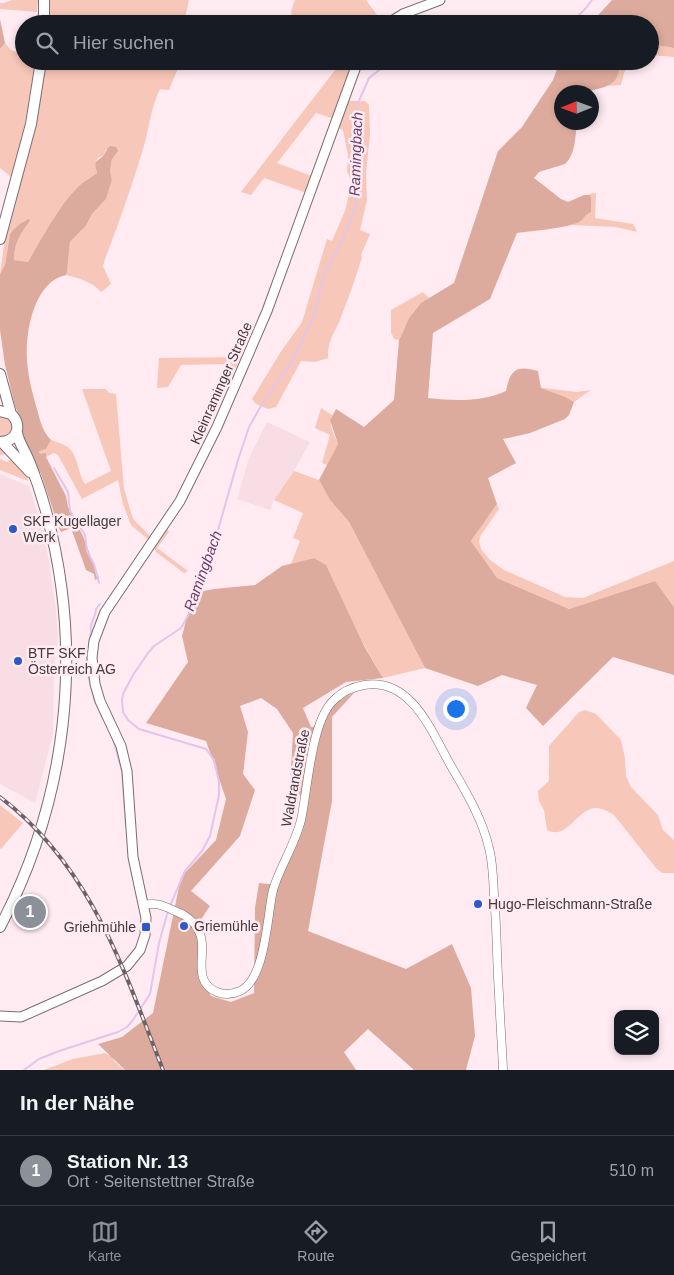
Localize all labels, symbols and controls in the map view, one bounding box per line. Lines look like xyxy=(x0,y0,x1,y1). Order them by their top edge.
search box xyxy=(15,15,659,70)
icon: search xyxy=(33,29,61,57)
text: Hier suchen xyxy=(73,32,174,53)
north arrow xyxy=(554,85,599,130)
water label: Ramingbach xyxy=(346,112,365,196)
street label: Kleinraminger Straße xyxy=(187,319,255,447)
place label: SKF Kugellager Werk xyxy=(23,513,121,545)
marker: SKF Kugellager Werk xyxy=(7,523,19,535)
water label: Ramingbach xyxy=(180,528,225,613)
place label: BTF SKF Österreich AG xyxy=(28,645,116,677)
marker: BTF SKF Österreich AG xyxy=(12,655,24,667)
your location xyxy=(443,696,469,722)
street label: Waldrandstraße xyxy=(278,728,312,828)
pin: 1 xyxy=(14,893,46,931)
place label: Hugo-Fleischmann-Straße xyxy=(488,896,652,912)
marker: Hugo-Fleischmann-Straße xyxy=(472,898,484,910)
place label: Griemühle xyxy=(194,918,259,934)
place label: Griehmühle xyxy=(64,919,136,935)
marker: Griemühle xyxy=(178,920,190,932)
marker: Griehmühle xyxy=(140,921,152,933)
map controls xyxy=(614,1010,659,1055)
button: layers xyxy=(614,1010,659,1055)
text: In der Nähe xyxy=(20,1091,134,1114)
text: Station Nr. 13 xyxy=(67,1151,188,1172)
text: 1 xyxy=(32,1162,40,1179)
text: 510 m xyxy=(610,1162,654,1179)
text: Ort · Seitenstettner Straße xyxy=(67,1173,255,1190)
tab: Karte xyxy=(88,1218,121,1264)
tab: Route xyxy=(297,1218,335,1264)
tab: Gespeichert xyxy=(511,1218,586,1264)

